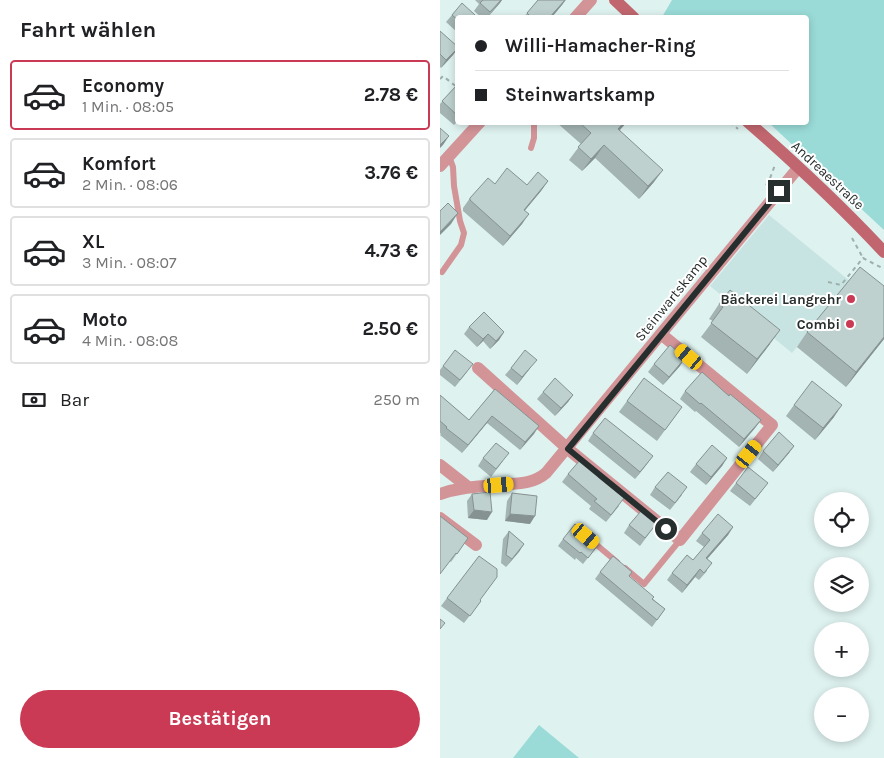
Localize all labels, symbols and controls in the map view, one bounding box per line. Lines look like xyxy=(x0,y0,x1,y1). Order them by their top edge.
text: Fahrt wählen xyxy=(20,17,156,43)
text: Willi-Hamacher-Ring xyxy=(505,35,696,57)
icon: car xyxy=(22,73,67,118)
text: Economy xyxy=(82,75,164,97)
text: 2.78 € xyxy=(364,84,418,106)
text: Steinwartskamp xyxy=(505,84,655,106)
text: 1 Min. · 08:05 xyxy=(82,97,174,116)
street label: Andreaestraße xyxy=(788,137,868,213)
icon: car xyxy=(22,151,67,196)
text: Komfort xyxy=(82,153,156,175)
text: 3.76 € xyxy=(364,162,418,184)
text: 2 Min. · 08:06 xyxy=(82,175,178,194)
route end xyxy=(768,180,790,202)
icon: car xyxy=(22,229,67,274)
text: XL xyxy=(82,231,104,253)
text: 4.73 € xyxy=(364,240,418,262)
street label: Steinwartskamp xyxy=(631,252,711,345)
text: 3 Min. · 08:07 xyxy=(82,253,177,272)
place label: Bäckerei Langrehr xyxy=(720,291,841,308)
marker: Bäckerei Langrehr xyxy=(845,293,857,305)
icon: car xyxy=(22,307,67,352)
text: Moto xyxy=(82,309,128,331)
place label: Combi xyxy=(797,316,840,333)
text: 2.50 € xyxy=(363,318,418,340)
marker: Combi xyxy=(844,318,856,330)
text: 4 Min. · 08:08 xyxy=(82,331,178,350)
car xyxy=(672,342,705,372)
icon: cash xyxy=(20,386,48,414)
text: Bar xyxy=(60,389,89,411)
text: 250 m xyxy=(373,390,420,409)
car xyxy=(733,438,764,470)
car xyxy=(483,476,514,494)
map controls xyxy=(814,492,869,742)
button: locate xyxy=(814,492,869,547)
route start xyxy=(655,518,677,540)
car xyxy=(569,521,602,551)
button: layers xyxy=(814,557,869,612)
button: + xyxy=(814,622,869,677)
button: − xyxy=(814,687,869,742)
button: Bestätigen xyxy=(20,690,420,748)

